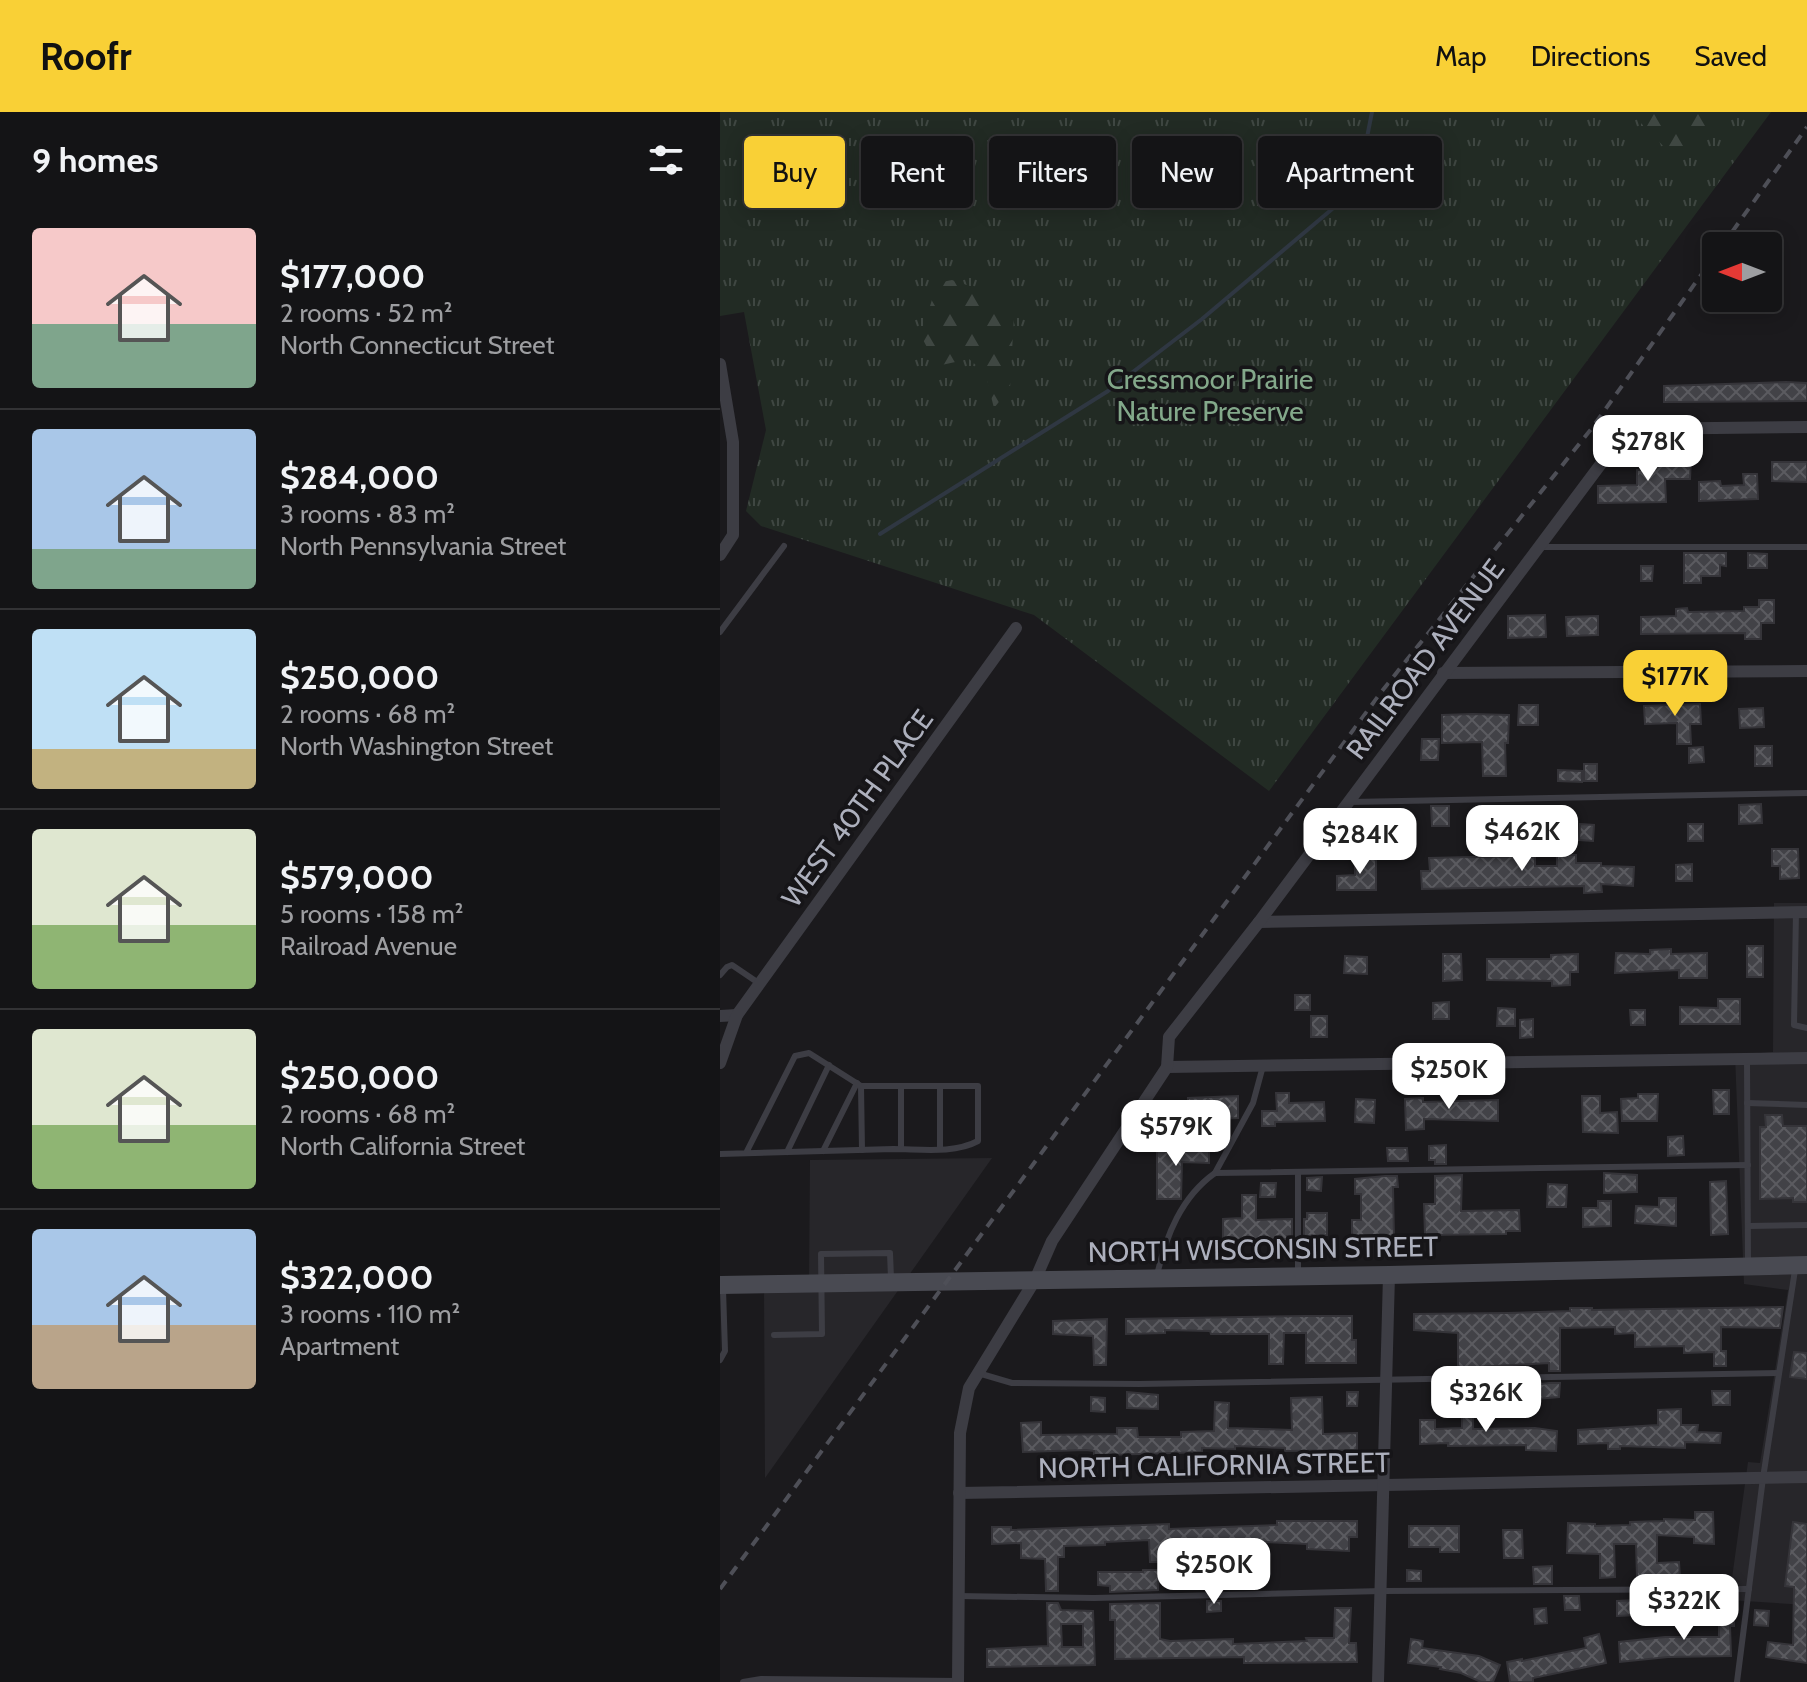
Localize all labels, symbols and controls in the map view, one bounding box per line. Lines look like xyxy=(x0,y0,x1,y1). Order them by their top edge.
text: Roofr xyxy=(40,33,132,80)
text: Map xyxy=(1435,39,1487,73)
text: Directions xyxy=(1531,39,1650,73)
text: Saved xyxy=(1694,39,1767,73)
chip: Buy xyxy=(744,136,845,208)
chip: Rent xyxy=(861,136,973,208)
chip: Filters xyxy=(989,136,1116,208)
chip: New xyxy=(1132,136,1242,208)
chip: Apartment xyxy=(1258,136,1442,208)
icon: filters xyxy=(644,138,688,182)
text: 9 homes xyxy=(32,139,158,181)
north arrow xyxy=(1702,232,1782,312)
map controls xyxy=(1702,232,1782,312)
text: $177,000 xyxy=(280,255,425,297)
icon: home xyxy=(96,260,192,356)
text: 2 rooms · 52 m² xyxy=(280,297,452,329)
text: North Connecticut Street xyxy=(280,329,554,361)
park label: Cressmoor Prairie Nature Preserve xyxy=(1107,362,1313,428)
pin: $278K xyxy=(1592,415,1704,483)
text: $278K xyxy=(1611,425,1685,457)
text: $284,000 xyxy=(280,456,439,498)
icon: home xyxy=(96,461,192,557)
text: 3 rooms · 83 m² xyxy=(280,498,455,530)
text: North Pennsylvania Street xyxy=(280,530,566,562)
street label: RAILROAD AVENUE xyxy=(1339,552,1511,766)
pin: $177K xyxy=(1619,650,1731,718)
text: $250,000 xyxy=(280,656,439,698)
text: $177K xyxy=(1641,660,1709,692)
icon: home xyxy=(96,661,192,757)
text: 2 rooms · 68 m² xyxy=(280,698,455,730)
street label: WEST 40TH PLACE xyxy=(774,703,940,913)
text: North Washington Street xyxy=(280,730,553,762)
pin: $462K xyxy=(1466,805,1578,873)
pin: $284K xyxy=(1304,808,1416,876)
text: $462K xyxy=(1484,815,1560,847)
text: $284K xyxy=(1322,818,1399,850)
text: $579,000 xyxy=(280,856,433,898)
icon: home xyxy=(96,861,192,957)
text: 5 rooms · 158 m² xyxy=(280,898,463,930)
text: Railroad Avenue xyxy=(280,930,457,962)
pin: $250K xyxy=(1393,1043,1505,1111)
text: $250K xyxy=(1410,1053,1488,1085)
text: $250,000 xyxy=(280,1056,439,1098)
icon: home xyxy=(96,1061,192,1157)
text: 2 rooms · 68 m² xyxy=(280,1098,455,1130)
pin: $579K xyxy=(1120,1100,1232,1168)
text: $579K xyxy=(1139,1110,1213,1142)
text: North California Street xyxy=(280,1130,525,1162)
street label: NORTH WISCONSIN STREET xyxy=(1087,1229,1439,1269)
text: $322,000 xyxy=(280,1256,434,1298)
icon: home xyxy=(96,1261,192,1357)
text: 3 rooms · 110 m² xyxy=(280,1298,460,1330)
text: Apartment xyxy=(280,1330,399,1362)
pin: $326K xyxy=(1430,1366,1542,1434)
text: $326K xyxy=(1449,1376,1523,1408)
street label: NORTH CALIFORNIA STREET xyxy=(1038,1445,1390,1485)
pin: $250K xyxy=(1158,1538,1270,1606)
text: $250K xyxy=(1175,1548,1253,1580)
pin: $322K xyxy=(1628,1574,1740,1642)
text: $322K xyxy=(1648,1584,1720,1616)

